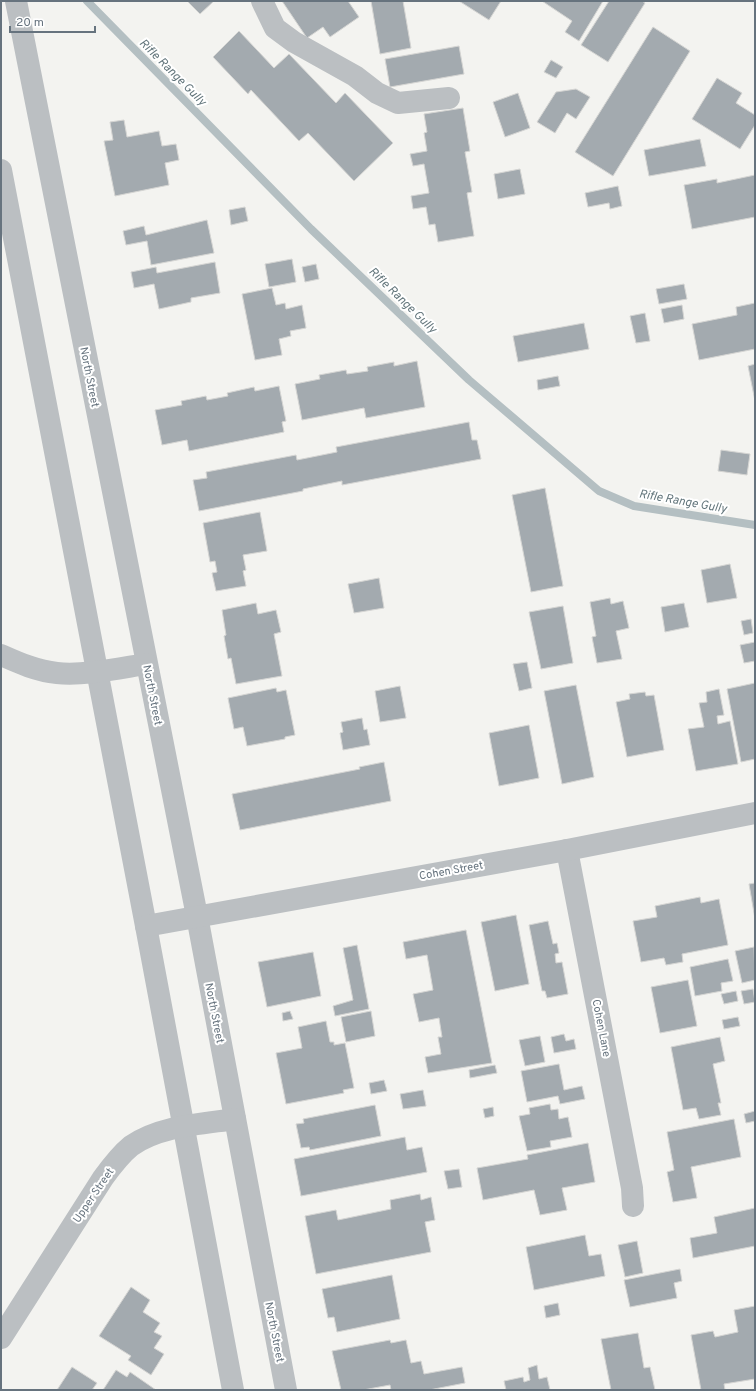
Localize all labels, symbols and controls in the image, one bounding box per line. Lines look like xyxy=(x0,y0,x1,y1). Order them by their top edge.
scale bar xyxy=(10,8,95,34)
text: 20 m xyxy=(16,15,44,31)
water label: Rifle Range Gully xyxy=(135,36,210,110)
water label: Rifle Range Gully xyxy=(365,264,440,338)
street label: North Street xyxy=(76,346,102,409)
water label: Rifle Range Gully xyxy=(638,486,729,518)
street label: North Street xyxy=(139,664,165,727)
street label: Cohen Street xyxy=(418,858,484,884)
street label: North Street xyxy=(201,982,227,1045)
street label: Cohen Lane xyxy=(589,998,614,1058)
street label: Upper Street xyxy=(70,1165,117,1226)
street label: North Street xyxy=(261,1301,287,1364)

